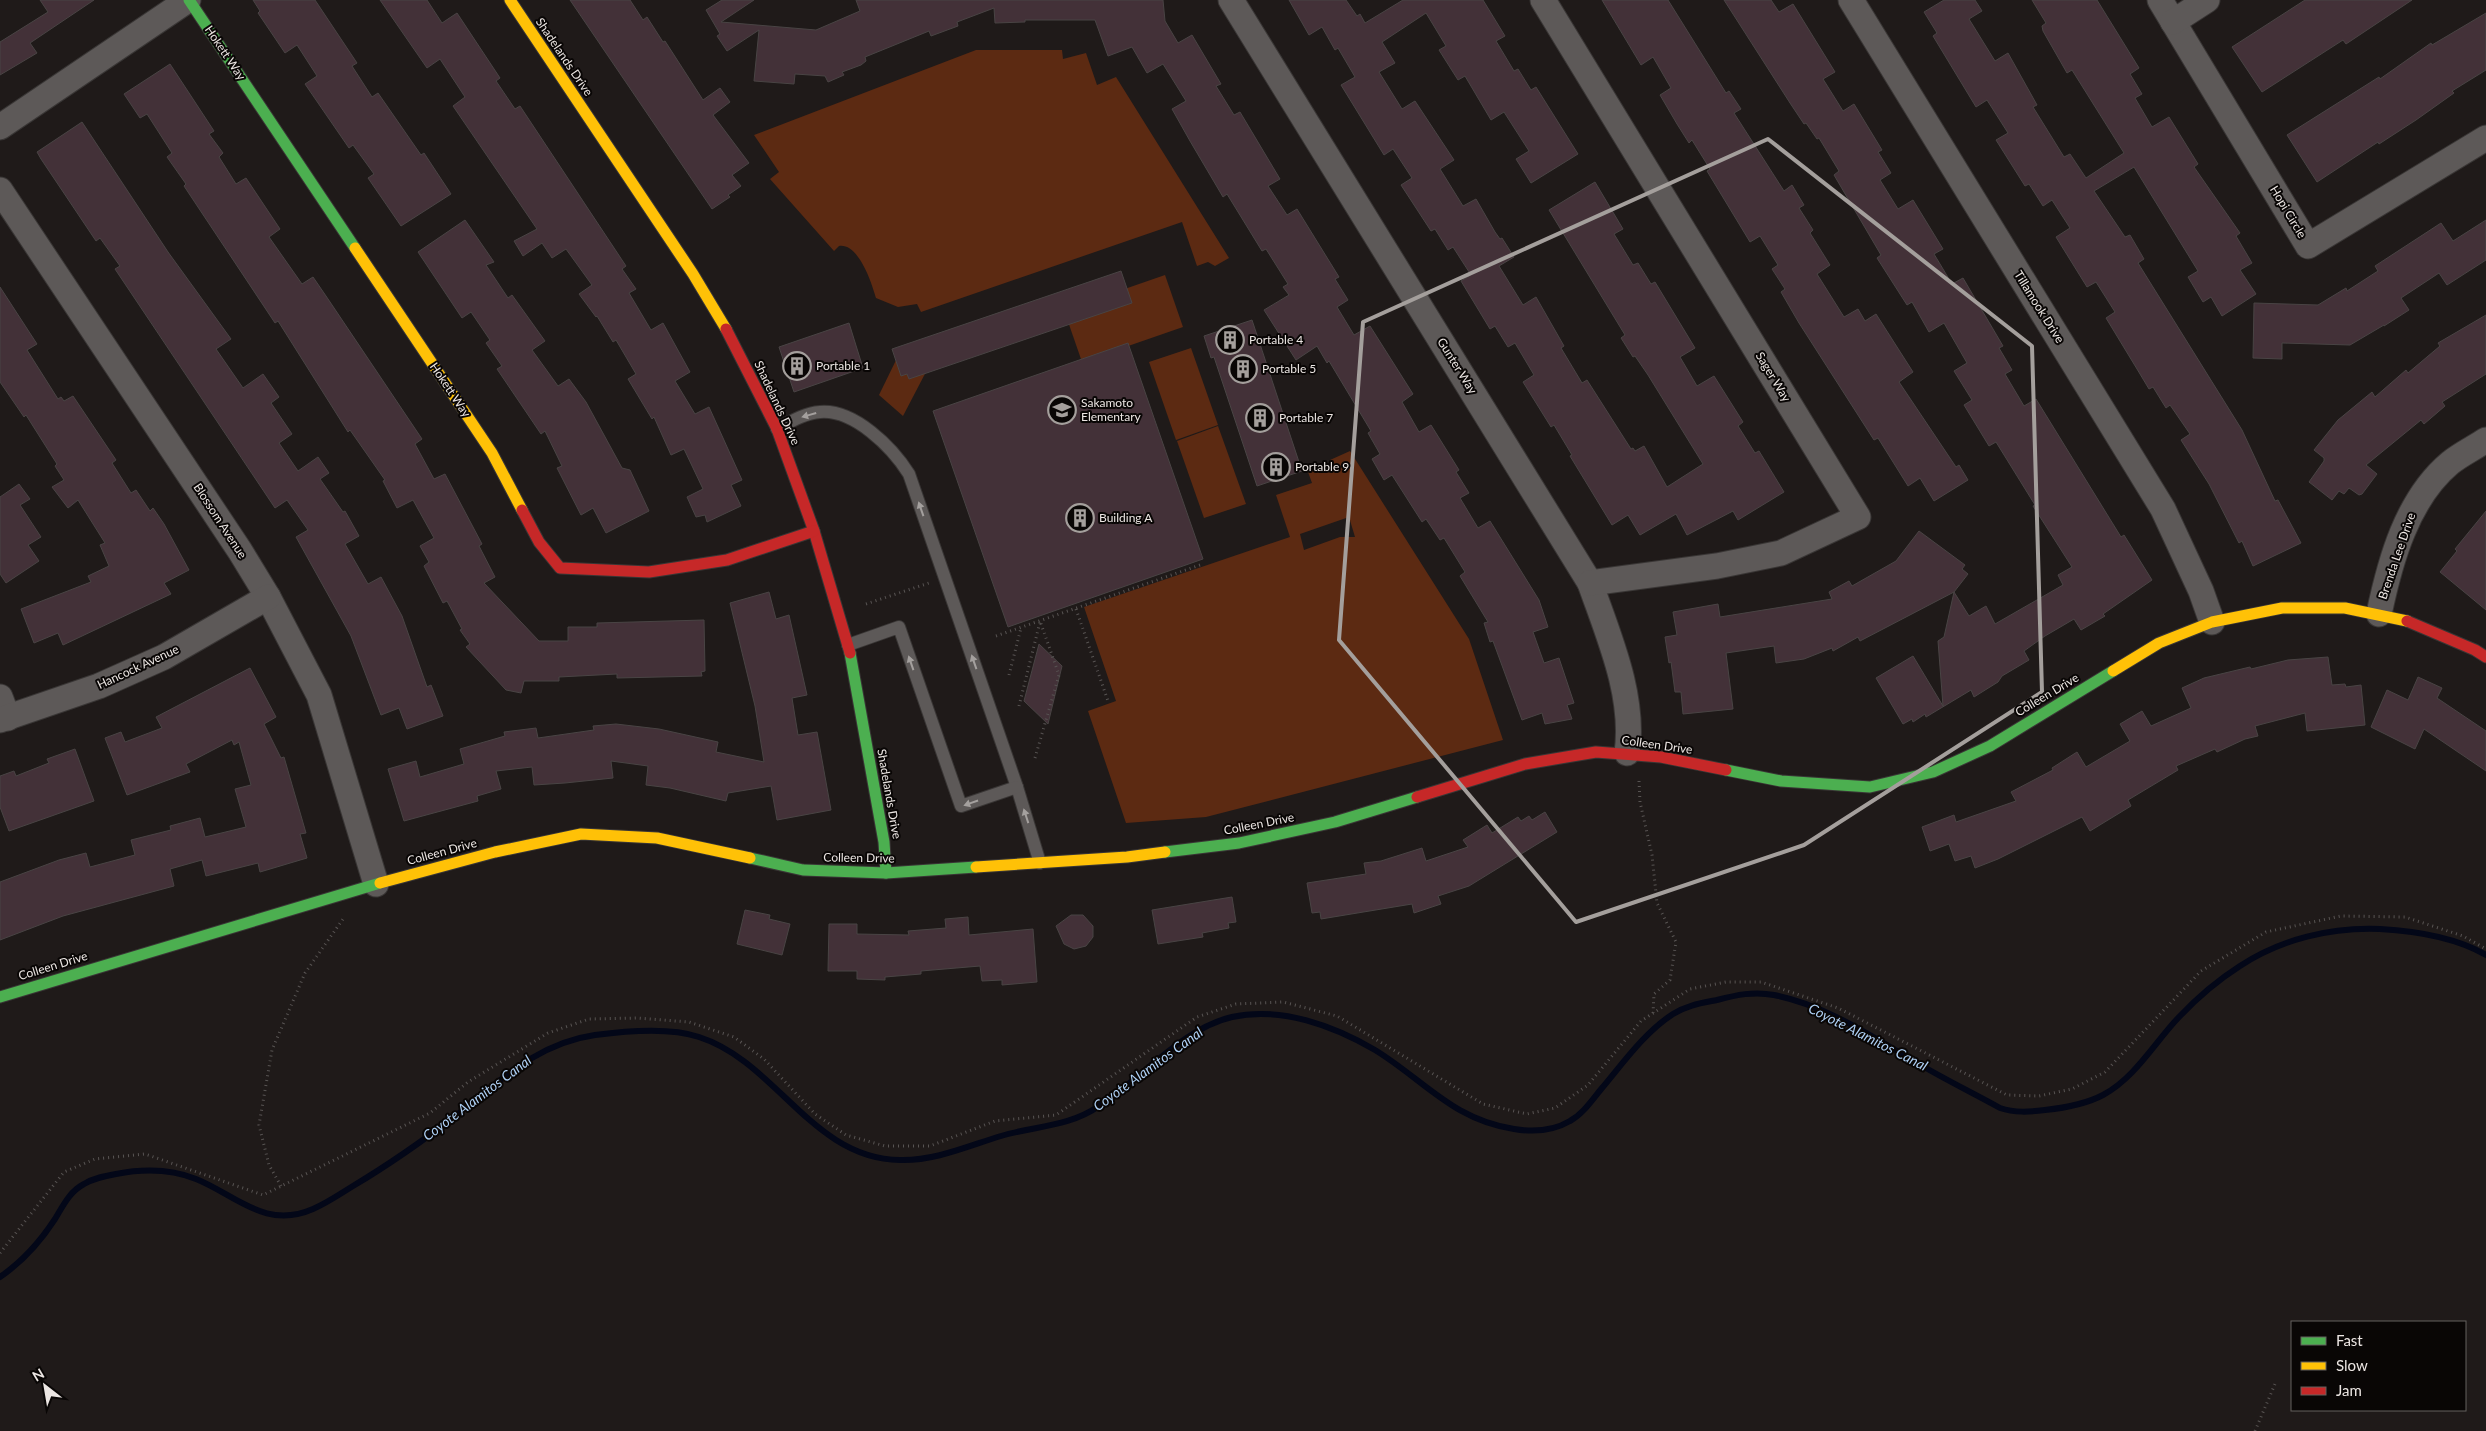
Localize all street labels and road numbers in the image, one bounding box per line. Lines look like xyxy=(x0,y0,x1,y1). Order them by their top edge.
street label: Shadelands Drive xyxy=(533,15,596,99)
street label: Hokett Way xyxy=(202,23,250,84)
street label: Hopi Circle xyxy=(2267,183,2310,241)
street label: Tillamook Drive xyxy=(2011,268,2068,346)
street label: Gunter Way xyxy=(1434,335,1481,397)
street label: Sager Way xyxy=(1753,349,1795,405)
street label: Shadelands Drive xyxy=(751,358,804,447)
street label: Hokett Way xyxy=(427,360,475,421)
street label: Blossom Avenue xyxy=(191,480,250,561)
street label: Brenda Lee Drive xyxy=(2375,511,2418,601)
street label: Hancock Avenue xyxy=(95,641,181,692)
street label: Colleen Drive xyxy=(2012,670,2081,719)
street label: Colleen Drive xyxy=(1621,732,1693,757)
street label: Shadelands Drive xyxy=(874,748,905,840)
street label: Colleen Drive xyxy=(1222,809,1295,838)
street label: Colleen Drive xyxy=(405,835,478,868)
street label: Colleen Drive xyxy=(823,849,895,866)
street label: Colleen Drive xyxy=(17,948,89,983)

